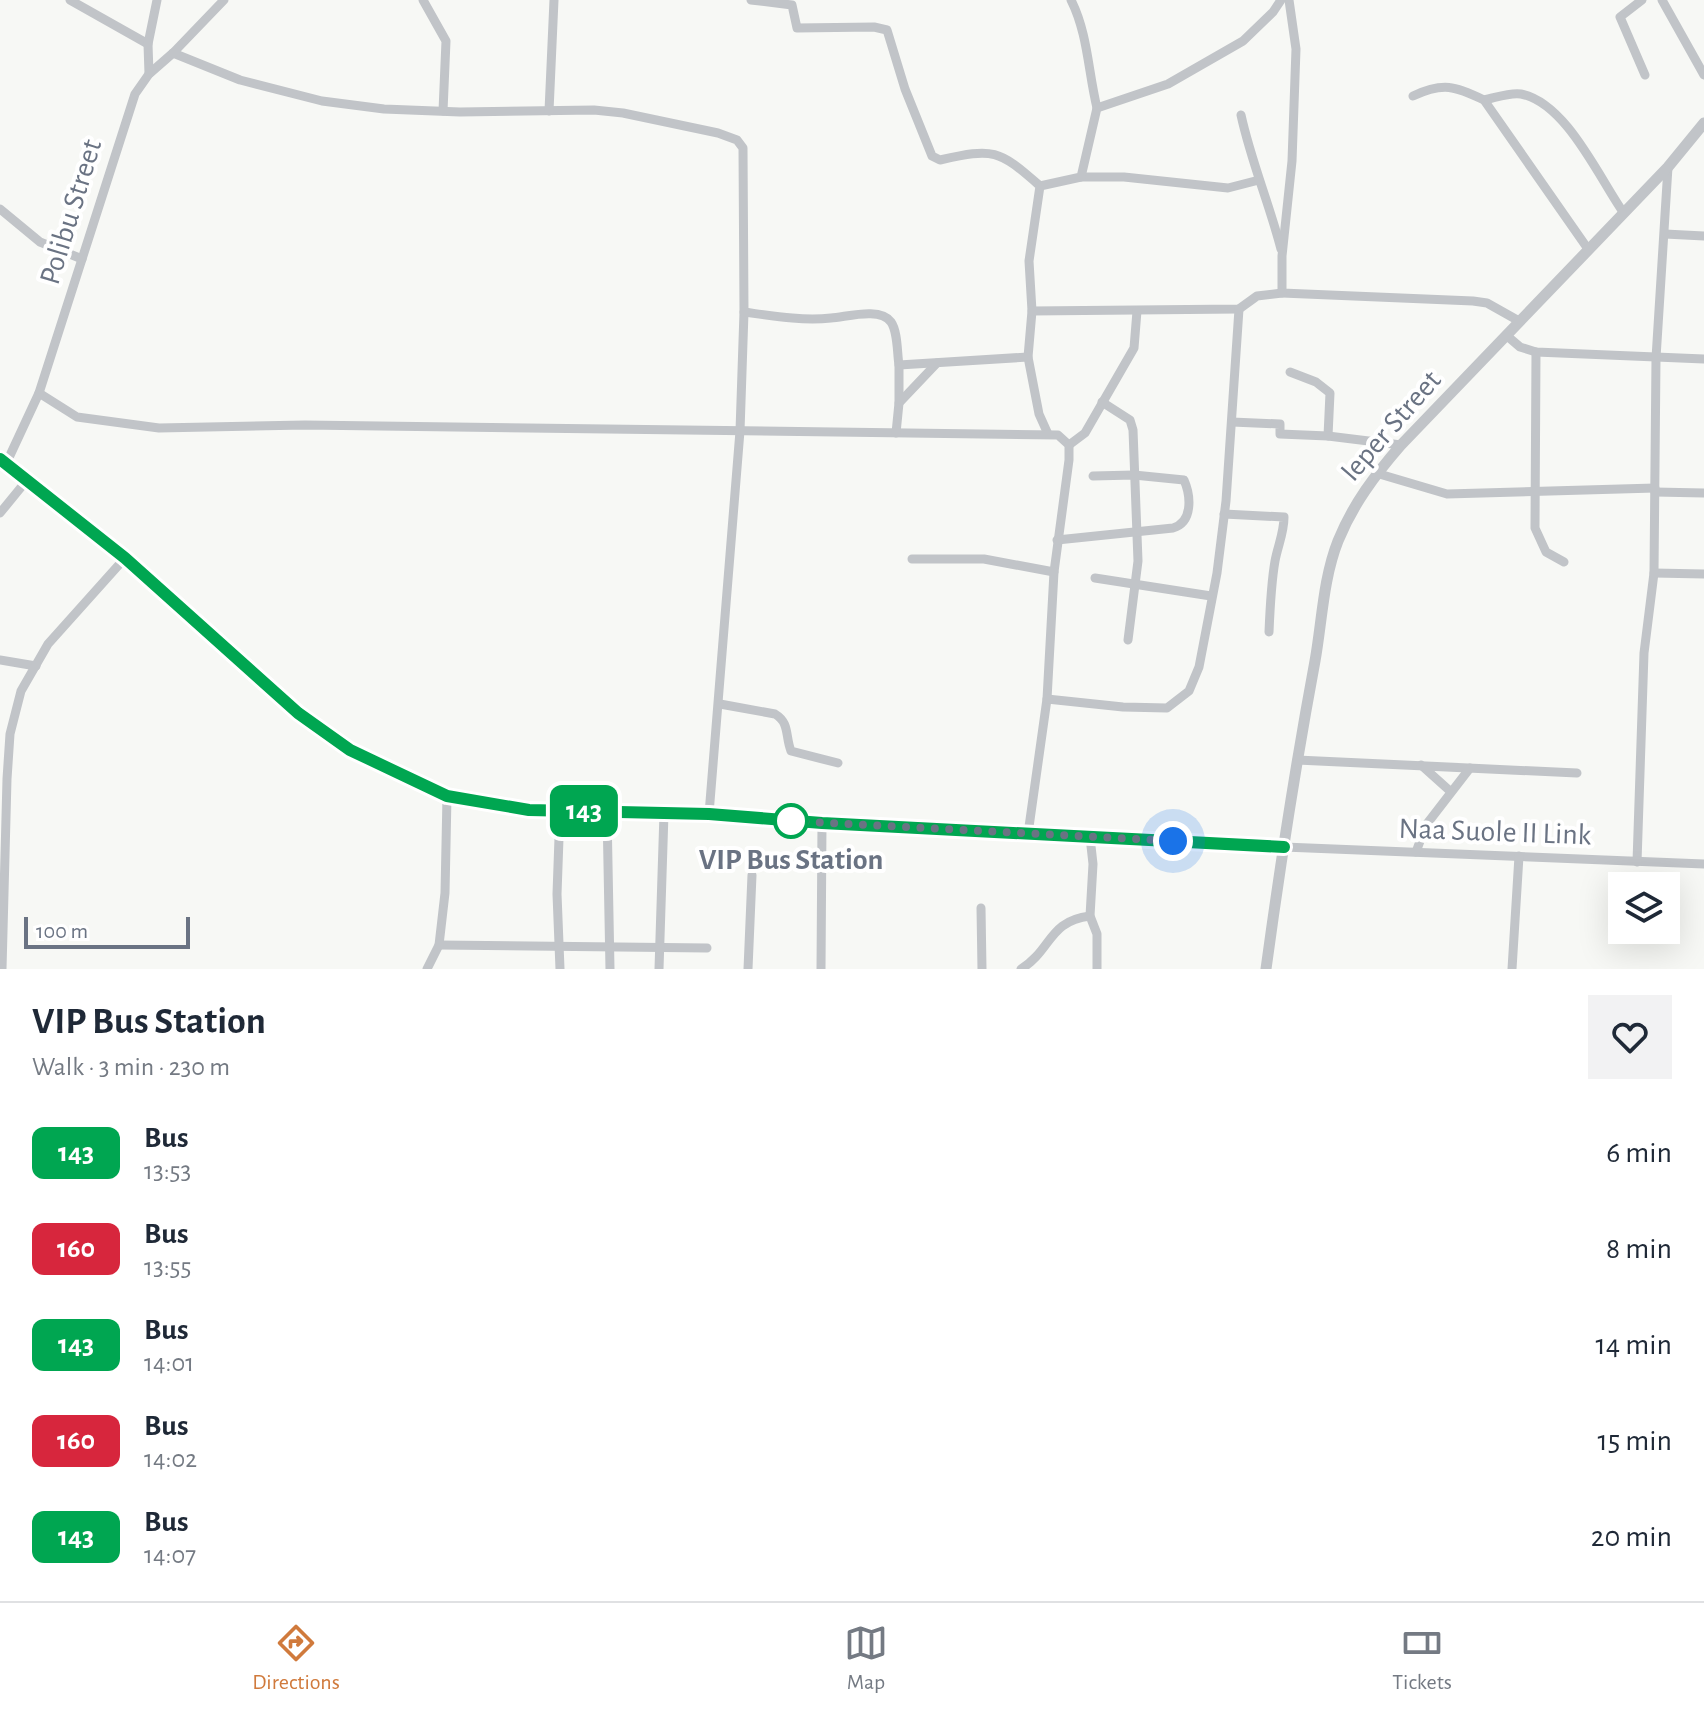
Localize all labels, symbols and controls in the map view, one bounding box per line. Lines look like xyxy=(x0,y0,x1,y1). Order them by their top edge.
street label: Polibu Street xyxy=(35,135,107,288)
street label: Ieper Street xyxy=(1335,365,1447,487)
line badge: 143 xyxy=(538,785,630,837)
text: 143 xyxy=(566,797,602,825)
marker: VIP Bus Station xyxy=(774,804,808,838)
street label: Naa Suole II Link xyxy=(1398,814,1592,850)
your location xyxy=(1153,821,1193,861)
place label: VIP Bus Station xyxy=(699,845,883,875)
map controls xyxy=(1608,872,1680,944)
button: layers xyxy=(1608,872,1680,944)
scale bar xyxy=(24,913,190,949)
text: 100 m xyxy=(36,920,88,942)
button: heart xyxy=(1588,995,1672,1079)
text: VIP Bus Station xyxy=(32,1003,266,1041)
text: Walk · 3 min · 230 m xyxy=(32,1054,230,1080)
text: Bus xyxy=(144,1123,189,1153)
text: 6 min xyxy=(1606,1138,1672,1168)
text: 143 xyxy=(58,1139,94,1167)
text: 13:53 xyxy=(144,1158,191,1184)
text: Bus xyxy=(144,1219,189,1249)
text: 8 min xyxy=(1606,1234,1672,1264)
text: 160 xyxy=(57,1235,95,1263)
text: 13:55 xyxy=(144,1254,191,1280)
text: Bus xyxy=(144,1315,189,1345)
text: 14 min xyxy=(1596,1330,1672,1360)
text: 143 xyxy=(58,1331,94,1359)
text: 14:01 xyxy=(144,1350,194,1376)
text: Bus xyxy=(144,1411,189,1441)
text: 15 min xyxy=(1597,1426,1672,1456)
text: 160 xyxy=(57,1427,95,1455)
text: 14:02 xyxy=(144,1446,197,1472)
text: Bus xyxy=(144,1507,189,1537)
text: 20 min xyxy=(1591,1522,1672,1552)
text: 143 xyxy=(58,1523,94,1551)
text: 14:07 xyxy=(144,1542,196,1568)
tab: Directions xyxy=(252,1621,340,1695)
tab: Map xyxy=(844,1621,888,1695)
tab: Tickets xyxy=(1392,1621,1452,1695)

